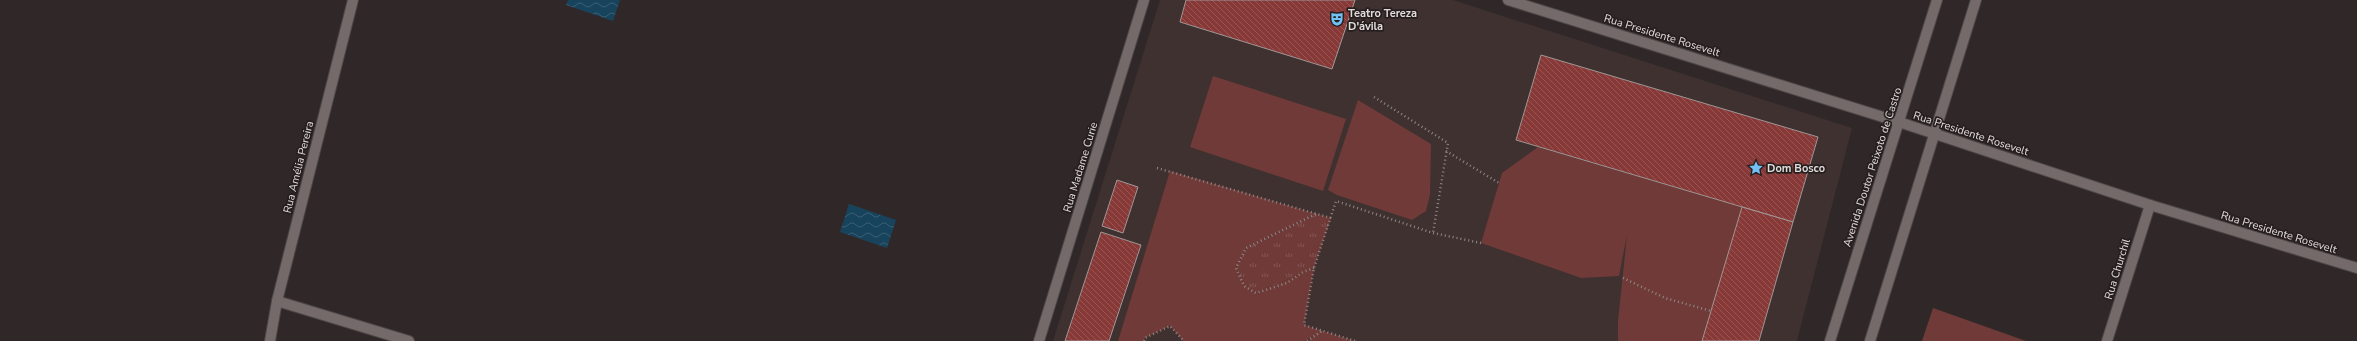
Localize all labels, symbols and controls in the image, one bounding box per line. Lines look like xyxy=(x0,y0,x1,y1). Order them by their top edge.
place label: Teatro Tereza D'ávila xyxy=(1348,6,1417,34)
theatre icon: Teatro Tereza D'ávila xyxy=(1329,11,1345,27)
street label: Rua Presidente Rosevelt xyxy=(1602,11,1722,60)
street label: Avenida Doutor Peixoto de Castro xyxy=(1840,85,1905,249)
street label: Rua Presidente Rosevelt xyxy=(1911,108,2031,159)
street label: Rua Amélia Pereira xyxy=(280,119,317,215)
street label: Rua Madame Curie xyxy=(1060,120,1101,214)
place icon: Dom Bosco xyxy=(1748,160,1764,176)
place label: Dom Bosco xyxy=(1767,161,1825,176)
street label: Rua Presidente Rosevelt xyxy=(2219,208,2339,257)
street label: Rua Churchil xyxy=(2101,236,2134,301)

